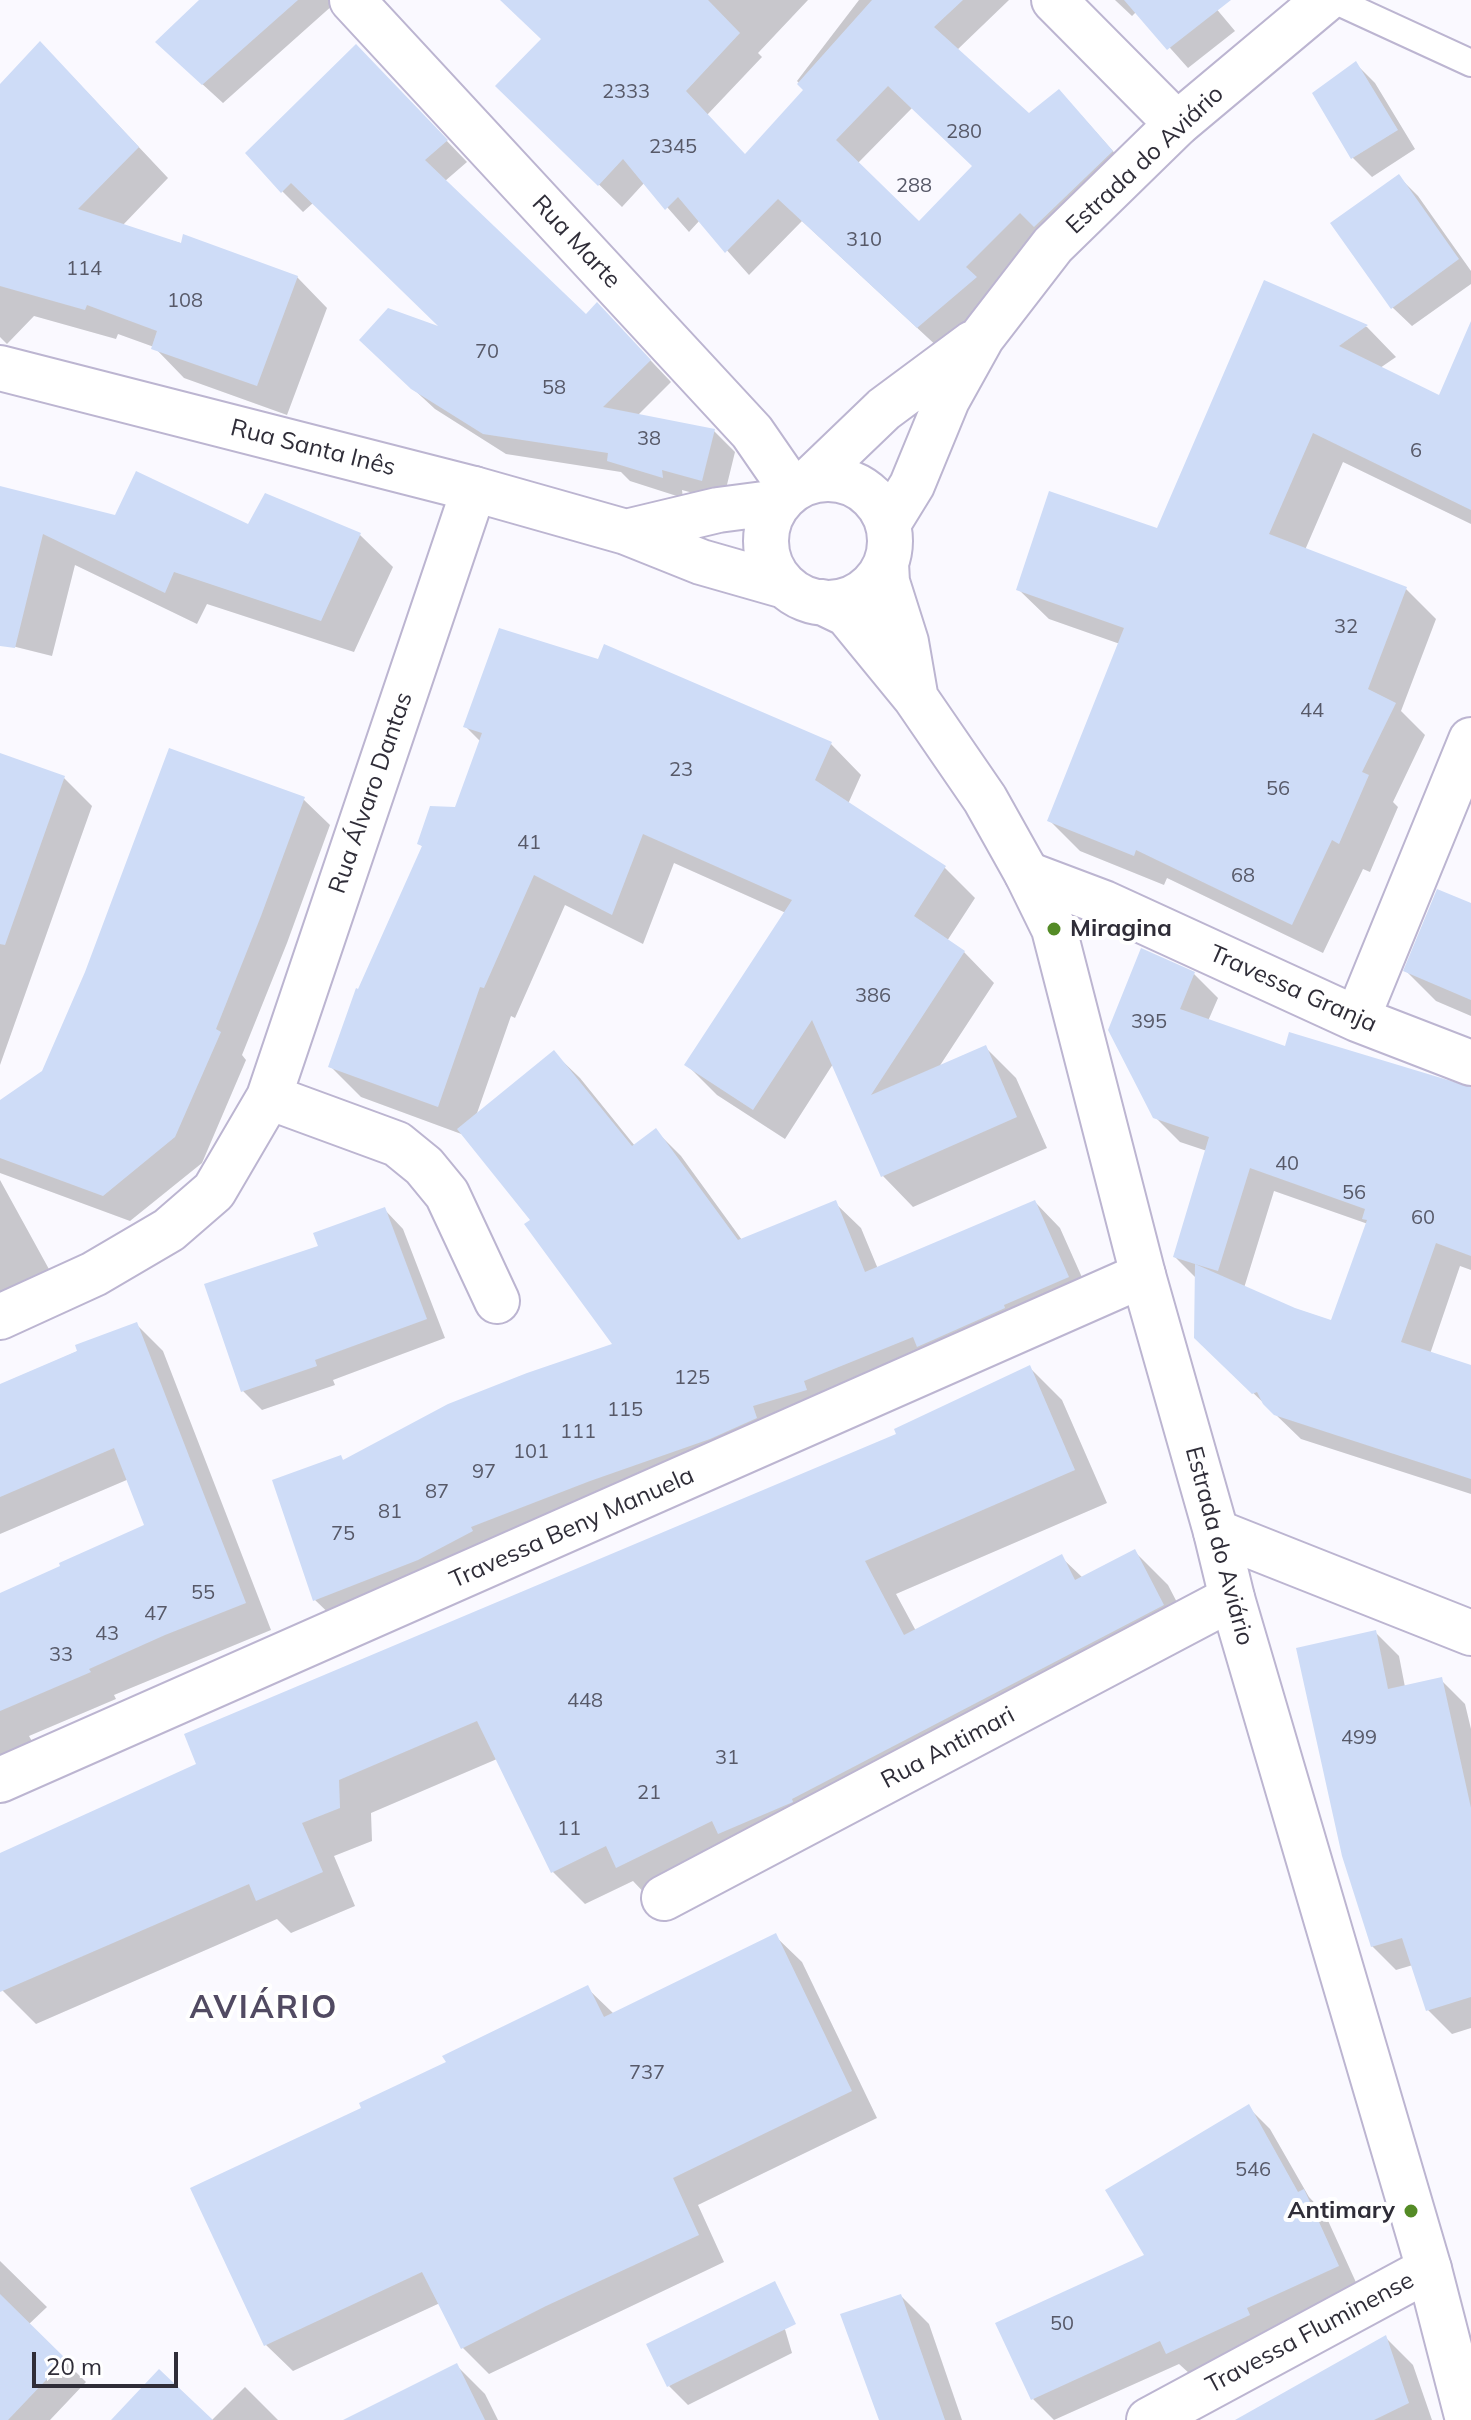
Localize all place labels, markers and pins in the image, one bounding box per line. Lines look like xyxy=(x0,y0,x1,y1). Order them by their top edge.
place label: Miragina xyxy=(1070,915,1172,943)
marker: Miragina xyxy=(1045,920,1063,938)
place label: Antimary xyxy=(1288,2197,1395,2225)
marker: Antimary xyxy=(1402,2202,1420,2220)

